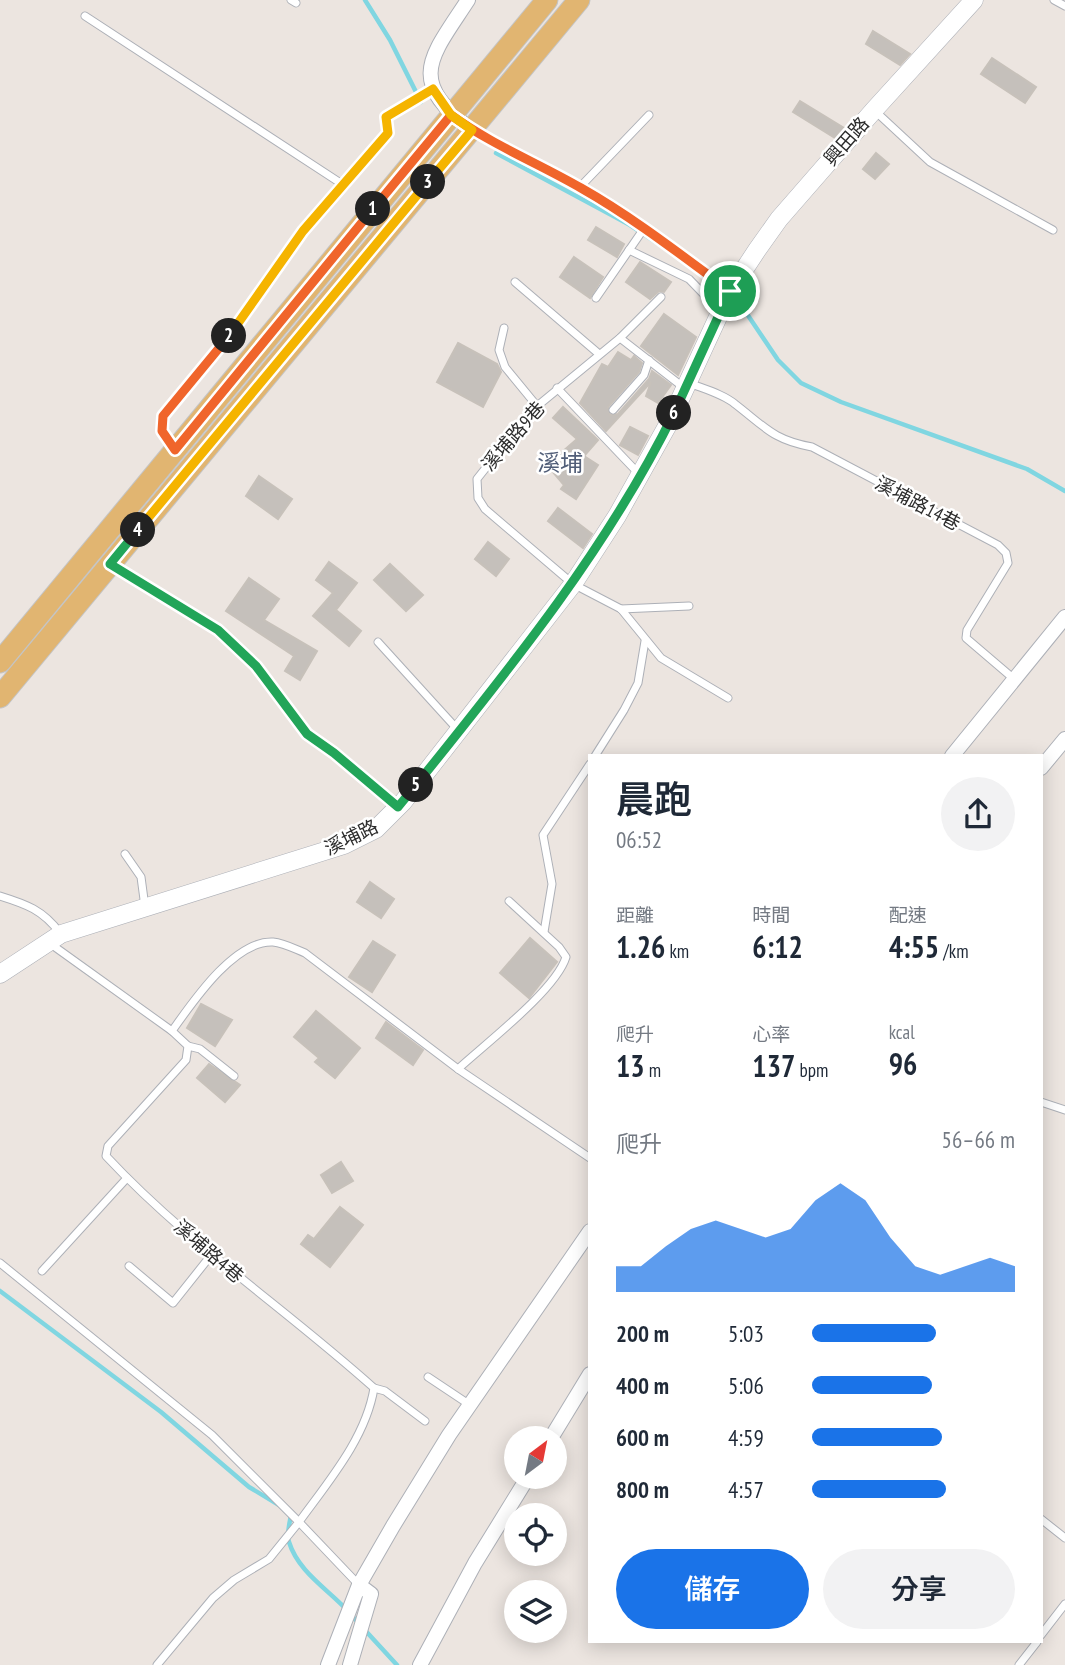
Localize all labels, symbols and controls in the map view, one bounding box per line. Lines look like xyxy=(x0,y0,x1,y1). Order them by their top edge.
street label: 興田路 xyxy=(818,112,874,170)
pin: 3 xyxy=(410,164,446,200)
text: 3 xyxy=(423,169,432,193)
pin: 1 xyxy=(356,192,390,227)
text: 1 xyxy=(368,196,377,220)
pin xyxy=(700,261,760,321)
icon: arrive xyxy=(711,272,749,310)
pin: 2 xyxy=(212,318,246,354)
text: 2 xyxy=(224,323,233,347)
street label: 溪埔路9巷 xyxy=(476,396,550,476)
pin: 6 xyxy=(656,396,692,430)
text: 6 xyxy=(669,400,678,424)
district label: 溪埔 xyxy=(537,448,583,477)
street label: 溪埔路14巷 xyxy=(871,471,965,535)
pin: 4 xyxy=(120,512,156,548)
text: 4 xyxy=(133,517,142,541)
pin: 5 xyxy=(398,768,434,802)
text: 5 xyxy=(411,772,420,796)
text: 晨跑 xyxy=(616,774,692,823)
button: share xyxy=(941,777,1015,851)
street label: 溪埔路 xyxy=(320,814,382,860)
text: 06:52 xyxy=(616,825,662,854)
text: 距離 xyxy=(616,903,654,927)
text: 時間 xyxy=(752,903,790,927)
text: 配速 xyxy=(889,903,927,927)
text: 1.26 xyxy=(616,927,665,966)
text: 6:12 xyxy=(752,927,803,966)
text: 4:55 xyxy=(889,927,939,966)
text: km xyxy=(665,939,689,963)
text: /km xyxy=(939,939,969,963)
text: kcal xyxy=(889,1020,915,1044)
text: 爬升 xyxy=(616,1022,654,1046)
text: 心率 xyxy=(752,1022,790,1046)
text: 96 xyxy=(889,1044,917,1083)
text: 13 xyxy=(616,1046,645,1085)
text: 137 xyxy=(752,1046,795,1085)
text: m xyxy=(645,1058,661,1082)
text: bpm xyxy=(795,1058,828,1082)
text: 56–66 m xyxy=(942,1125,1015,1154)
text: 爬升 xyxy=(616,1129,662,1158)
street label: 溪埔路4巷 xyxy=(169,1214,249,1288)
text: 200 m xyxy=(616,1319,669,1348)
text: 5:03 xyxy=(728,1319,764,1348)
text: 400 m xyxy=(616,1371,669,1400)
text: 5:06 xyxy=(728,1371,764,1400)
text: 600 m xyxy=(616,1423,669,1452)
text: 4:59 xyxy=(728,1423,764,1452)
north arrow xyxy=(504,1426,567,1489)
map controls xyxy=(504,1426,567,1643)
text: 800 m xyxy=(616,1475,669,1504)
text: 4:57 xyxy=(728,1475,764,1504)
button: locate xyxy=(504,1503,567,1566)
button: 儲存 xyxy=(616,1549,809,1629)
button: 分享 xyxy=(823,1549,1015,1629)
button: layers xyxy=(504,1580,567,1643)

